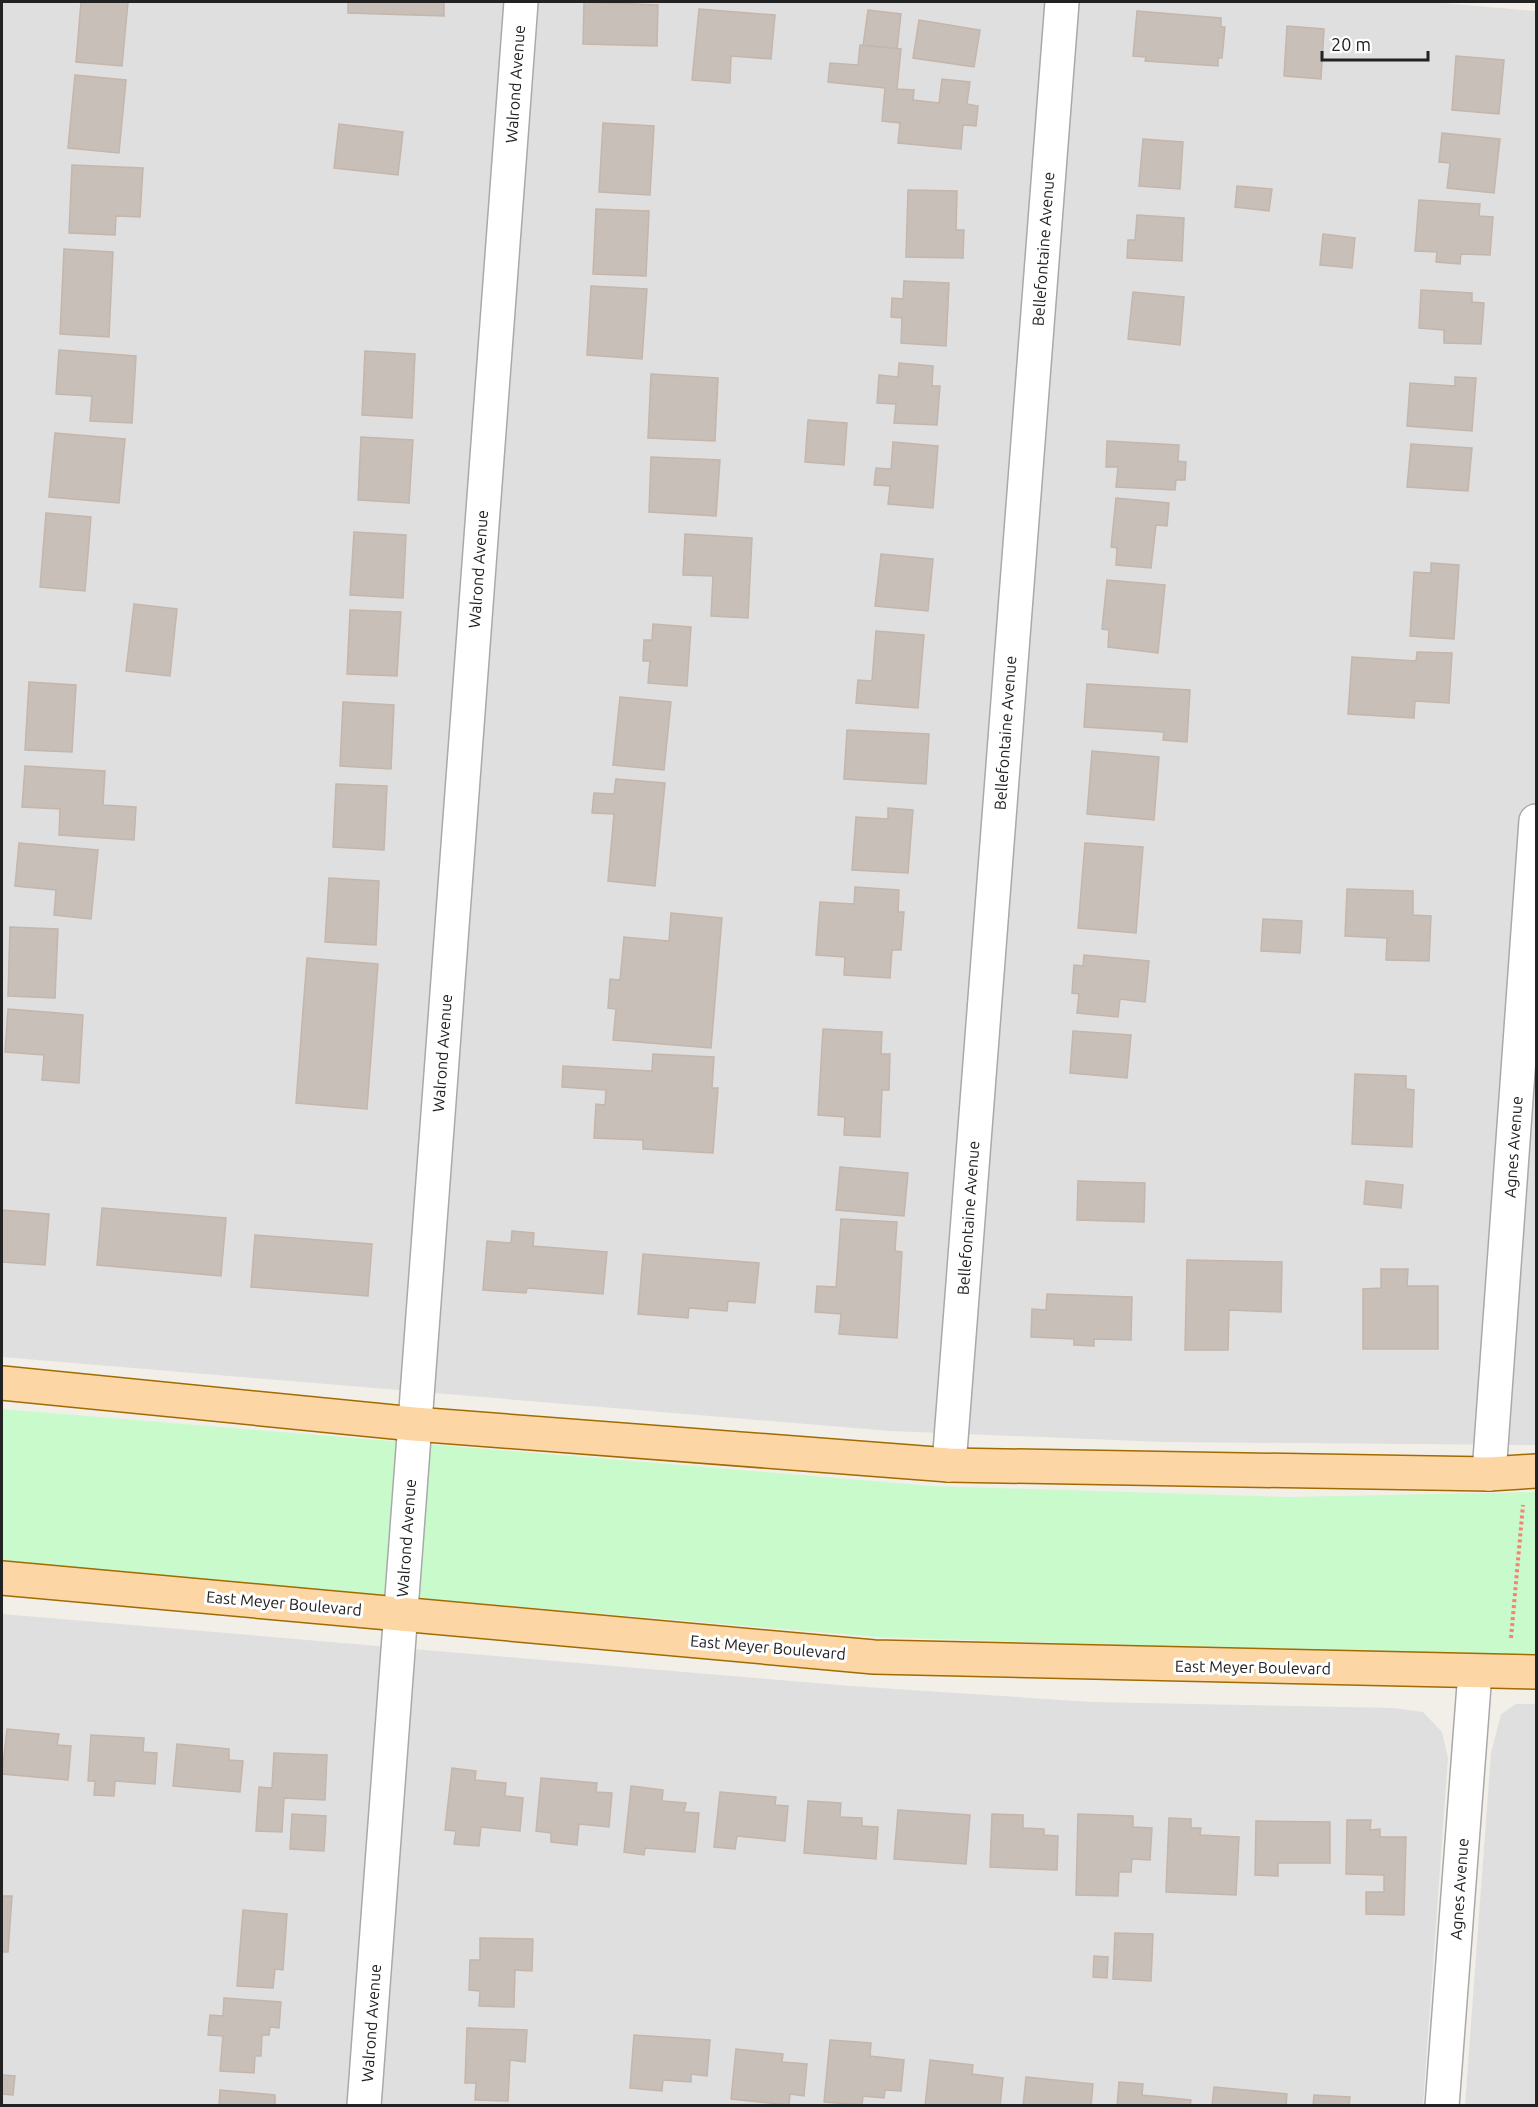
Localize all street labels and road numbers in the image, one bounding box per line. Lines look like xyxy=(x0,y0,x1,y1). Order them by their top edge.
street label: Walrond Avenue xyxy=(502,24,528,144)
street label: Bellefontaine Avenue xyxy=(1029,171,1057,327)
street label: Walrond Avenue xyxy=(465,509,491,629)
street label: Bellefontaine Avenue xyxy=(991,655,1019,811)
street label: Walrond Avenue xyxy=(429,993,455,1113)
street label: Agnes Avenue xyxy=(1500,1095,1526,1199)
street label: Bellefontaine Avenue xyxy=(954,1140,982,1296)
street label: Walrond Avenue xyxy=(393,1478,419,1598)
street label: East Meyer Boulevard xyxy=(205,1587,363,1619)
street label: East Meyer Boulevard xyxy=(689,1631,847,1663)
street label: East Meyer Boulevard xyxy=(1175,1657,1331,1677)
street label: Agnes Avenue xyxy=(1446,1837,1472,1941)
street label: Walrond Avenue xyxy=(358,1963,384,2083)

